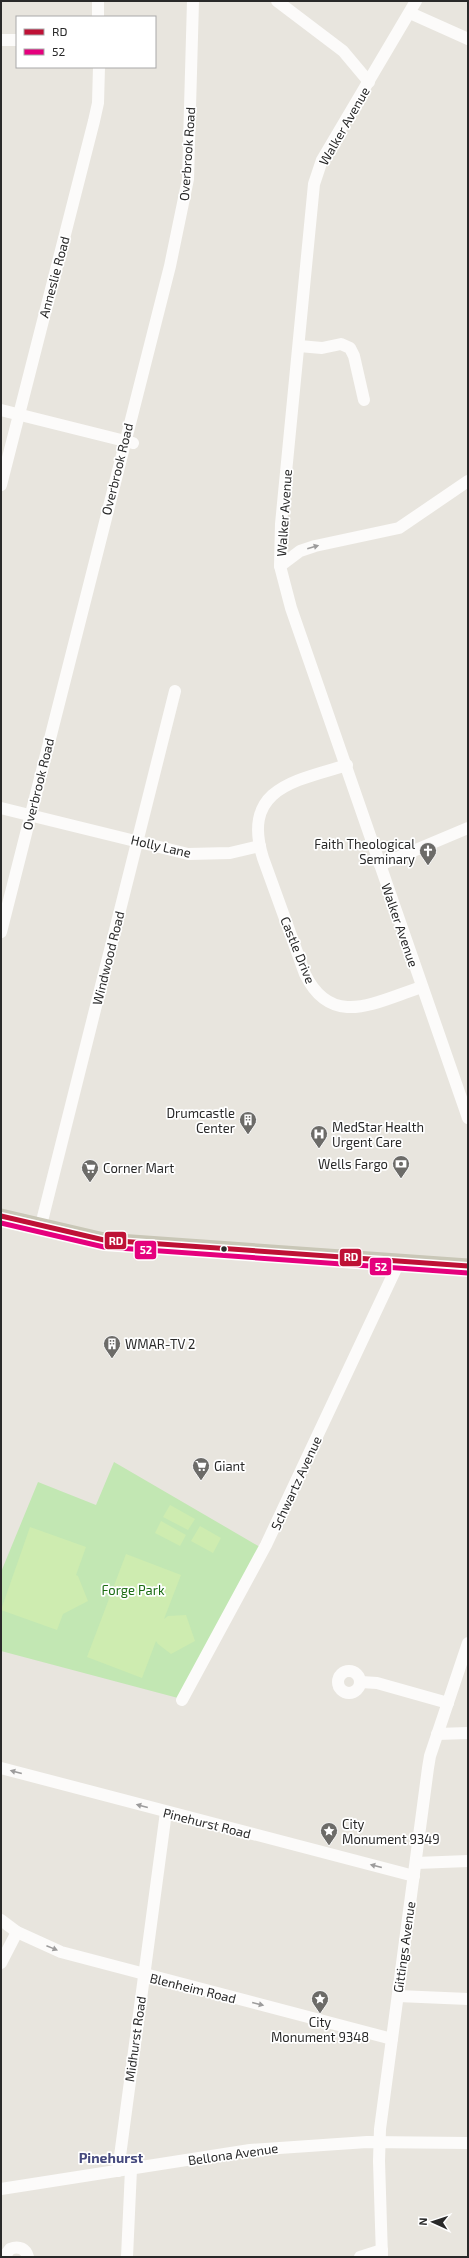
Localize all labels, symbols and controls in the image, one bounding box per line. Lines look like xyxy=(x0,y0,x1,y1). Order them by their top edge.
legend xyxy=(16,16,156,68)
text: RD xyxy=(52,24,67,38)
text: 52 xyxy=(52,44,65,58)
street label: Walker Avenue xyxy=(315,84,373,168)
street label: Overbrook Road xyxy=(176,106,198,202)
street label: Anneslie Road xyxy=(35,235,73,319)
street label: Overbrook Road xyxy=(98,421,136,517)
street label: Walker Avenue xyxy=(273,469,295,557)
one-way arrow xyxy=(307,544,319,550)
street label: Overbrook Road xyxy=(19,736,57,832)
street label: Holly Lane xyxy=(129,831,193,861)
place label: Faith Theological Seminary xyxy=(314,836,415,867)
church icon: Faith Theological Seminary xyxy=(418,841,438,866)
street label: Walker Avenue xyxy=(378,881,422,969)
street label: Windwood Road xyxy=(89,909,127,1007)
street label: Castle Drive xyxy=(277,914,319,986)
place label: Drumcastle Center xyxy=(166,1105,235,1136)
building icon: Drumcastle Center xyxy=(238,1110,258,1135)
place label: MedStar Health Urgent Care xyxy=(332,1119,424,1150)
hospital icon: MedStar Health Urgent Care xyxy=(309,1124,329,1149)
bank icon: Wells Fargo xyxy=(391,1154,411,1179)
place label: Wells Fargo xyxy=(318,1156,388,1172)
supermarket icon: Corner Mart xyxy=(80,1158,100,1183)
place label: Corner Mart xyxy=(103,1160,174,1176)
line badge: RD xyxy=(104,1231,127,1250)
text: RD xyxy=(109,1234,123,1247)
line badge: 52 xyxy=(134,1240,157,1260)
text: 52 xyxy=(140,1243,152,1256)
unlabelled marker xyxy=(219,1244,229,1254)
line badge: RD xyxy=(339,1248,362,1267)
text: RD xyxy=(344,1250,358,1263)
line badge: 52 xyxy=(369,1257,392,1276)
text: 52 xyxy=(375,1260,387,1273)
building icon: WMAR-TV 2 xyxy=(102,1334,122,1359)
place label: WMAR-TV 2 xyxy=(125,1336,195,1352)
street label: Schwartz Avenue xyxy=(267,1433,325,1533)
supermarket icon: Giant xyxy=(191,1456,211,1481)
place label: Giant xyxy=(214,1458,245,1474)
park label: Forge Park xyxy=(101,1582,165,1598)
one-way arrow xyxy=(10,1769,22,1775)
one-way arrow xyxy=(135,1802,148,1808)
street label: Pinehurst Road xyxy=(161,1804,253,1842)
place label: City Monument 9349 xyxy=(342,1816,440,1847)
place icon: City Monument 9349 xyxy=(319,1821,339,1846)
one-way arrow xyxy=(370,1863,382,1869)
street label: Gittings Avenue xyxy=(390,1900,418,1994)
one-way arrow xyxy=(46,1946,58,1952)
street label: Blenheim Road xyxy=(148,1970,238,2006)
place icon: City Monument 9348 xyxy=(310,1989,330,2014)
street label: Midhurst Road xyxy=(121,1995,149,2083)
one-way arrow xyxy=(252,2002,264,2008)
place label: City Monument 9348 xyxy=(271,2014,369,2045)
street label: Bellona Avenue xyxy=(187,2140,279,2168)
district label: Pinehurst xyxy=(79,2149,144,2166)
north arrow xyxy=(413,2202,453,2242)
text: N xyxy=(416,2217,429,2226)

